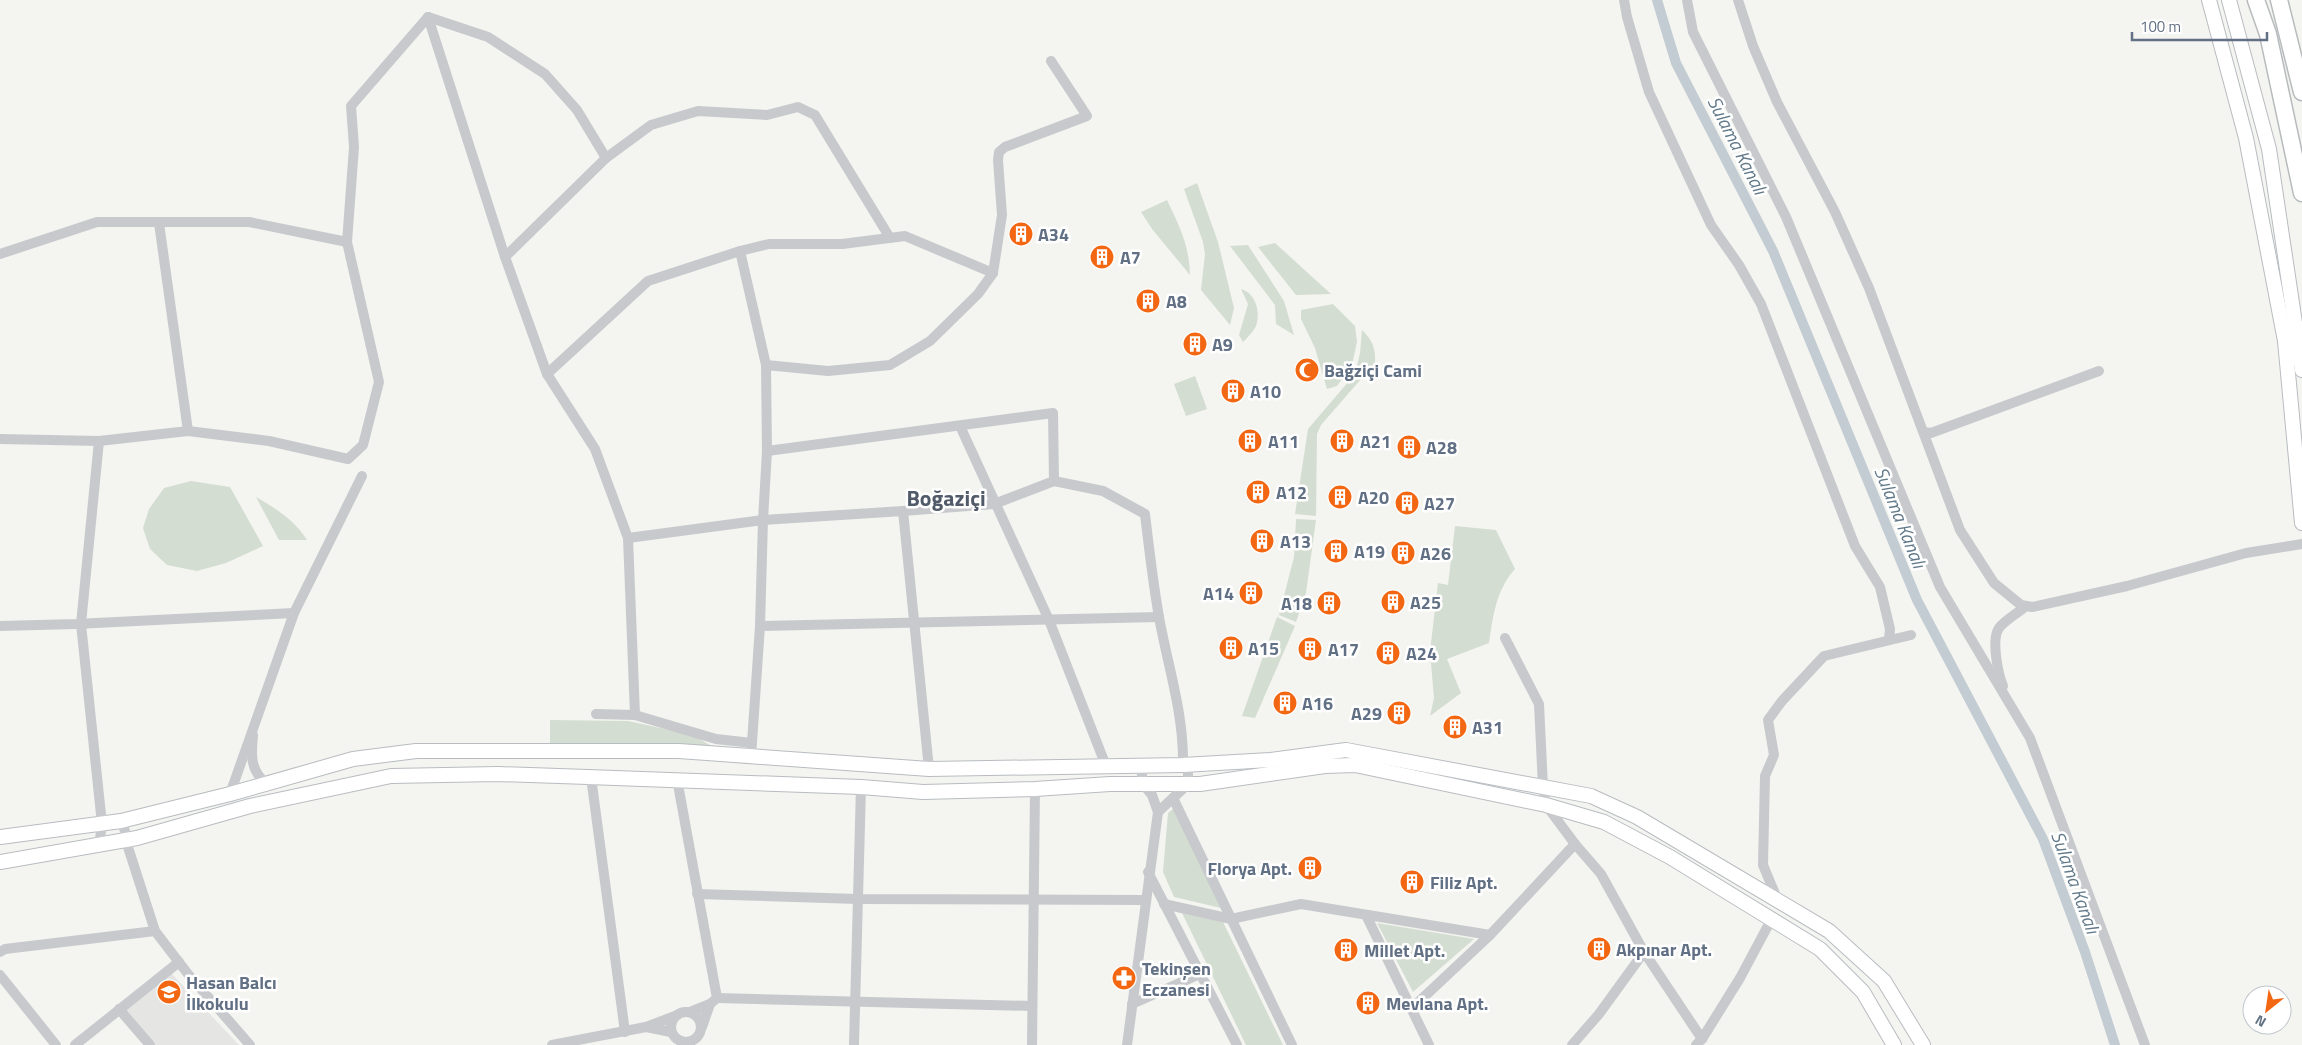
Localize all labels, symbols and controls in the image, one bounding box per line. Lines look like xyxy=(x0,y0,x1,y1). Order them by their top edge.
scale bar xyxy=(2132,10,2267,42)
text: 100 m xyxy=(2140,15,2181,38)
water label: Sulama Kanalı xyxy=(1701,91,1776,200)
building icon: A34 xyxy=(1008,221,1034,247)
place label: A34 xyxy=(1038,221,1069,248)
building icon: A7 xyxy=(1089,244,1115,270)
place label: A7 xyxy=(1120,244,1141,271)
building icon: A8 xyxy=(1135,288,1161,314)
place label: A8 xyxy=(1166,288,1187,315)
building icon: A9 xyxy=(1182,331,1208,357)
place label: A9 xyxy=(1212,331,1233,358)
mosque icon: Bağziçi Cami xyxy=(1294,357,1320,383)
place label: Bağziçi Cami xyxy=(1324,357,1422,384)
building icon: A10 xyxy=(1220,378,1246,404)
place label: A10 xyxy=(1250,378,1281,405)
building icon: A11 xyxy=(1237,428,1263,454)
place label: A11 xyxy=(1268,428,1299,455)
building icon: A21 xyxy=(1329,428,1355,454)
place label: A21 xyxy=(1360,428,1391,455)
building icon: A28 xyxy=(1396,434,1422,460)
place label: A28 xyxy=(1426,434,1457,461)
water label: Sulama Kanalı xyxy=(1868,462,1935,573)
building icon: A12 xyxy=(1245,479,1271,505)
place label: A12 xyxy=(1276,479,1307,506)
district label: Boğaziçi xyxy=(906,481,986,515)
building icon: A20 xyxy=(1327,484,1353,510)
place label: A20 xyxy=(1358,484,1389,511)
building icon: A27 xyxy=(1394,490,1420,516)
place label: A27 xyxy=(1424,490,1455,517)
building icon: A13 xyxy=(1249,528,1275,554)
place label: A13 xyxy=(1280,528,1311,555)
building icon: A19 xyxy=(1323,538,1349,564)
place label: A19 xyxy=(1354,538,1385,565)
building icon: A26 xyxy=(1390,540,1416,566)
place label: A26 xyxy=(1420,540,1451,567)
place label: A14 xyxy=(1203,580,1234,607)
building icon: A14 xyxy=(1238,580,1264,606)
building icon: A25 xyxy=(1380,589,1406,615)
place label: A25 xyxy=(1410,589,1441,616)
place label: A18 xyxy=(1281,590,1312,617)
building icon: A18 xyxy=(1316,590,1342,616)
building icon: A15 xyxy=(1218,635,1244,661)
place label: A15 xyxy=(1248,635,1279,662)
building icon: A17 xyxy=(1297,636,1323,662)
place label: A17 xyxy=(1328,636,1359,663)
building icon: A24 xyxy=(1375,640,1401,666)
place label: A24 xyxy=(1406,640,1437,667)
building icon: A16 xyxy=(1272,690,1298,716)
place label: A16 xyxy=(1302,690,1333,717)
place label: A29 xyxy=(1351,700,1382,727)
building icon: A29 xyxy=(1386,700,1412,726)
building icon: A31 xyxy=(1442,714,1468,740)
place label: A31 xyxy=(1472,714,1503,741)
water label: Sulama Kanalı xyxy=(2044,827,2108,938)
place label: Florya Apt. xyxy=(1208,855,1292,882)
building icon: Florya Apt. xyxy=(1297,855,1323,881)
building icon: Filiz Apt. xyxy=(1399,869,1425,895)
place label: Filiz Apt. xyxy=(1430,869,1498,896)
building icon: Akpınar Apt. xyxy=(1586,936,1612,962)
place label: Akpınar Apt. xyxy=(1616,936,1712,963)
building icon: Millet Apt. xyxy=(1333,937,1359,963)
place label: Millet Apt. xyxy=(1364,937,1445,964)
place label: Tekinşen Eczanesi xyxy=(1142,955,1211,1003)
pharmacy icon: Tekinşen Eczanesi xyxy=(1111,965,1137,991)
place label: Hasan Balcı İlkokulu xyxy=(186,969,277,1017)
school or university icon: Hasan Balcı İlkokulu xyxy=(156,979,182,1005)
north arrow xyxy=(2242,985,2292,1035)
building icon: Mevlana Apt. xyxy=(1355,990,1381,1016)
place label: Mevlana Apt. xyxy=(1386,990,1488,1017)
text: N xyxy=(2251,1010,2270,1033)

